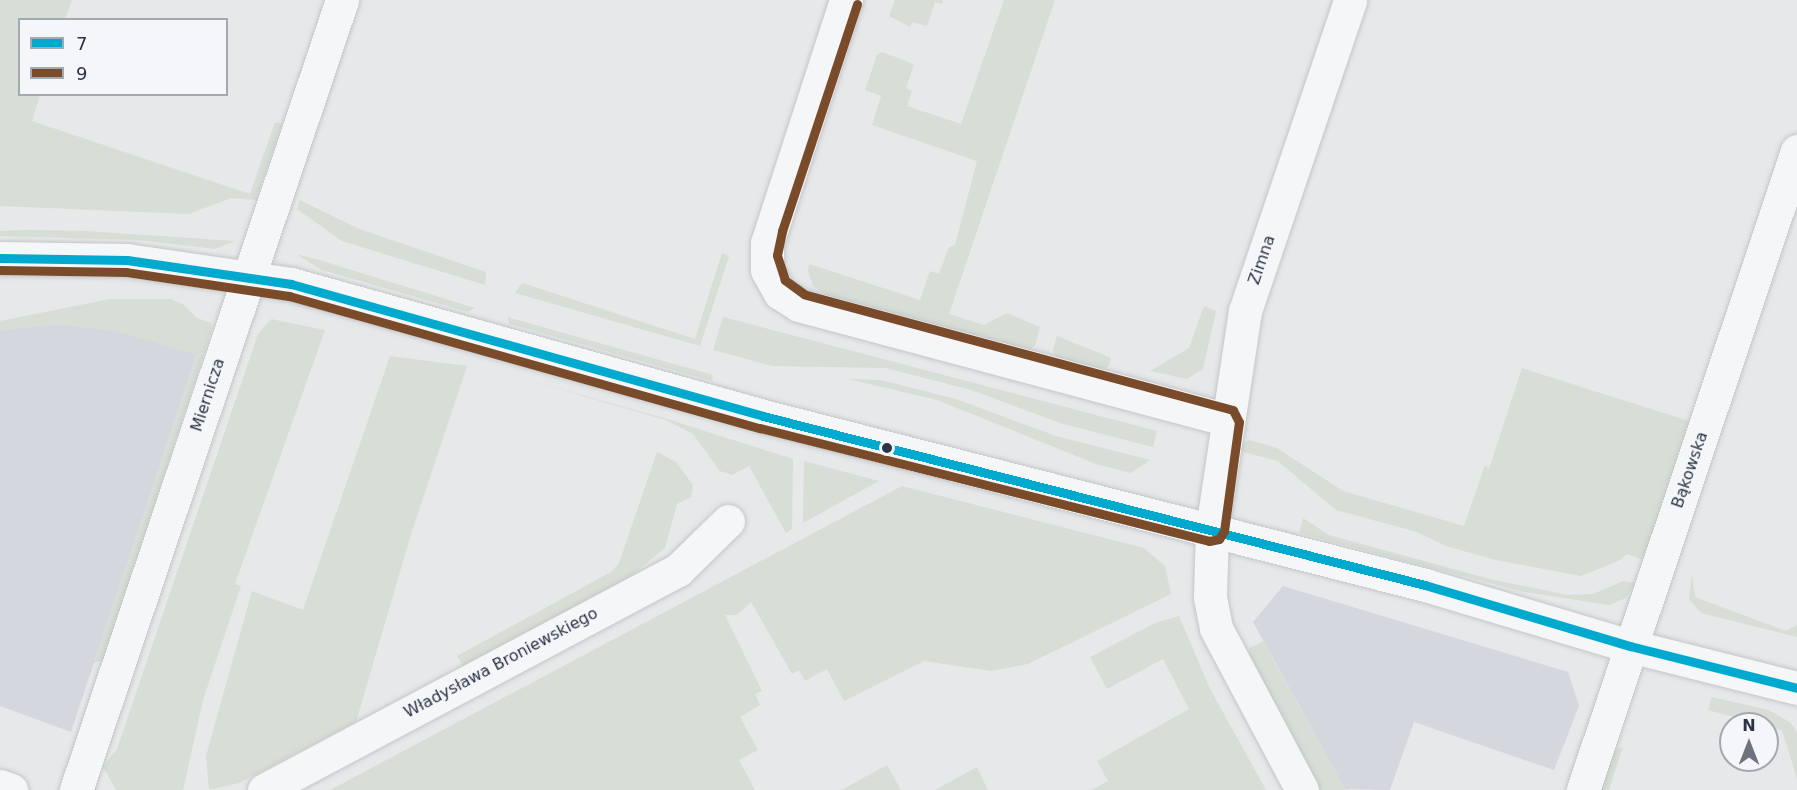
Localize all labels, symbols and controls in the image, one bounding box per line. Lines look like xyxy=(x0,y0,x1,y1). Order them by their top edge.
legend xyxy=(18,18,228,96)
text: 7 xyxy=(76,33,87,54)
text: 9 xyxy=(76,63,87,84)
street label: Zimna xyxy=(1245,233,1279,287)
street label: Miernicza xyxy=(187,356,229,434)
street label: Bąkowska xyxy=(1668,429,1712,511)
unlabelled marker xyxy=(881,442,893,454)
street label: Władysława Broniewskiego xyxy=(401,604,601,722)
north arrow xyxy=(1719,712,1779,772)
text: N xyxy=(1742,716,1756,735)

